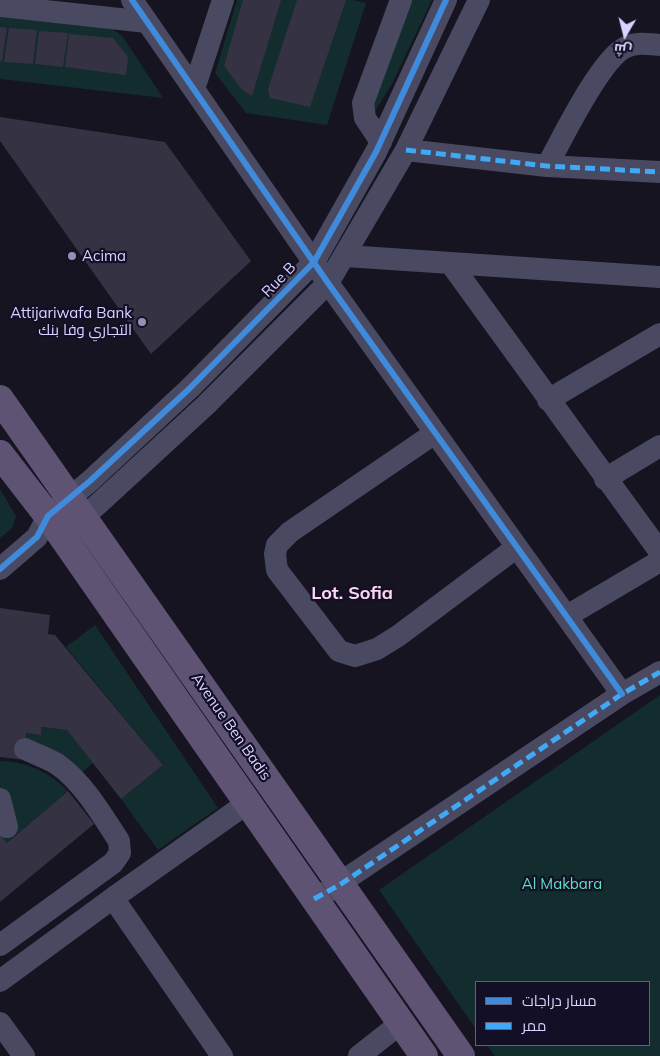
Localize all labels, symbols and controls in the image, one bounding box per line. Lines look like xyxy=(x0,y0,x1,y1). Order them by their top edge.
north arrow xyxy=(600,10,650,60)
text: ش xyxy=(613,40,633,60)
place label: Acima xyxy=(82,247,126,265)
marker: Acima xyxy=(66,250,78,262)
street label: Rue B xyxy=(258,259,300,301)
place label: Attijariwafa Bank التجاري وفا بنك xyxy=(10,304,132,339)
marker: Attijariwafa Bank التجاري وفا بنك xyxy=(136,316,148,328)
district label: Lot. Sofia xyxy=(311,583,393,605)
street label: Avenue Ben Badis xyxy=(187,670,275,784)
park label: Al Makbara xyxy=(522,875,602,893)
legend xyxy=(475,981,650,1046)
text: مسار دراجات xyxy=(522,991,597,1010)
text: ممر xyxy=(522,1016,546,1035)

